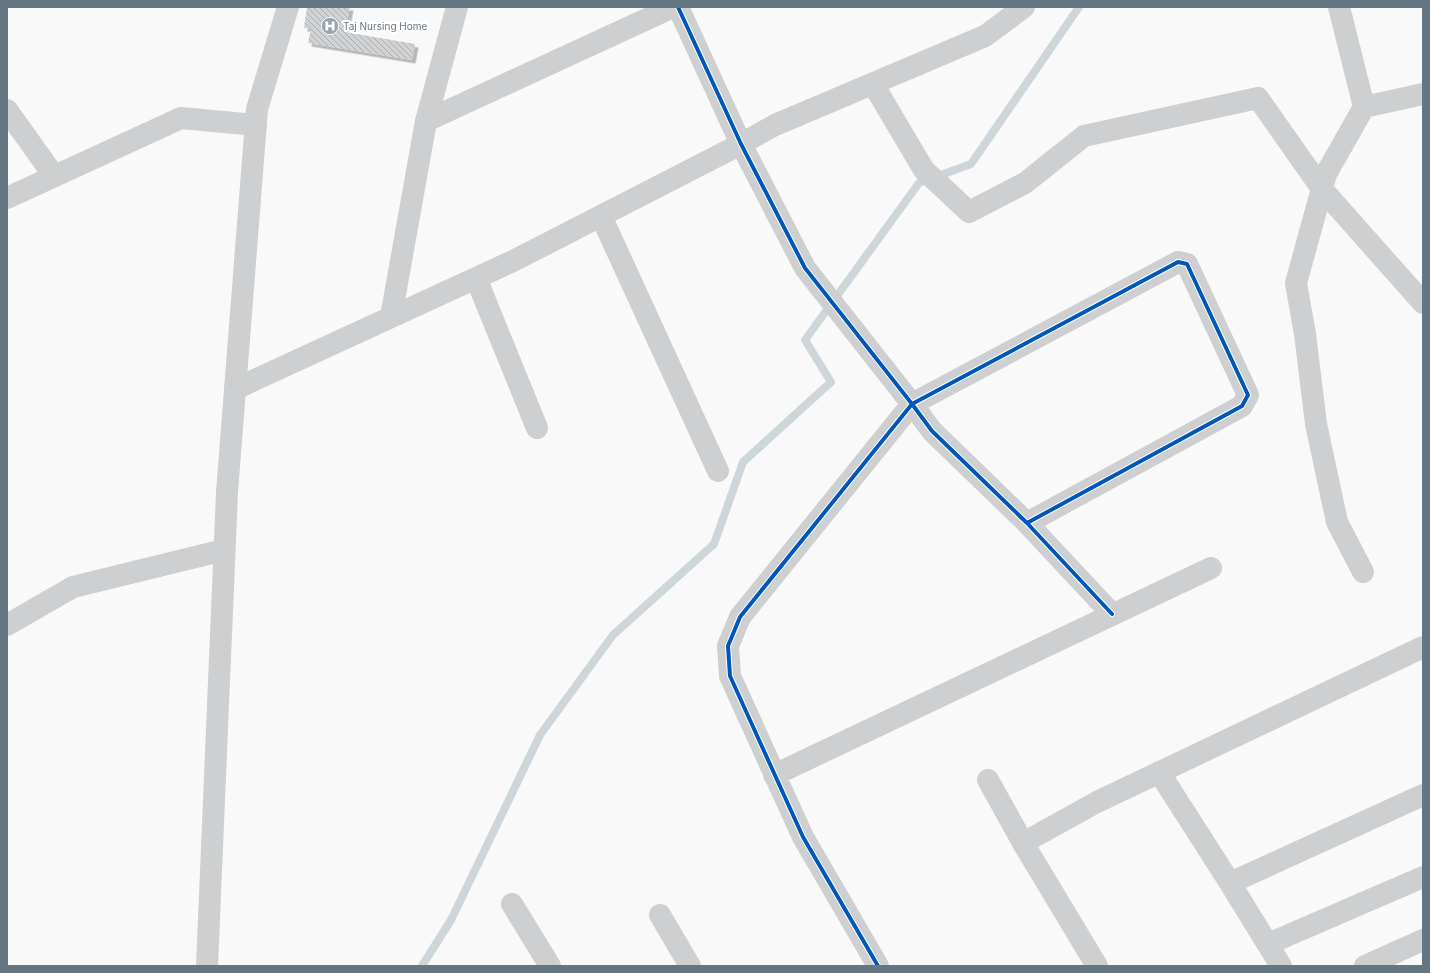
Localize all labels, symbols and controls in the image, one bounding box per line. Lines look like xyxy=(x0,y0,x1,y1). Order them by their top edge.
hospital icon: Taj Nursing Home xyxy=(320,16,340,36)
place label: Taj Nursing Home xyxy=(343,20,428,32)

